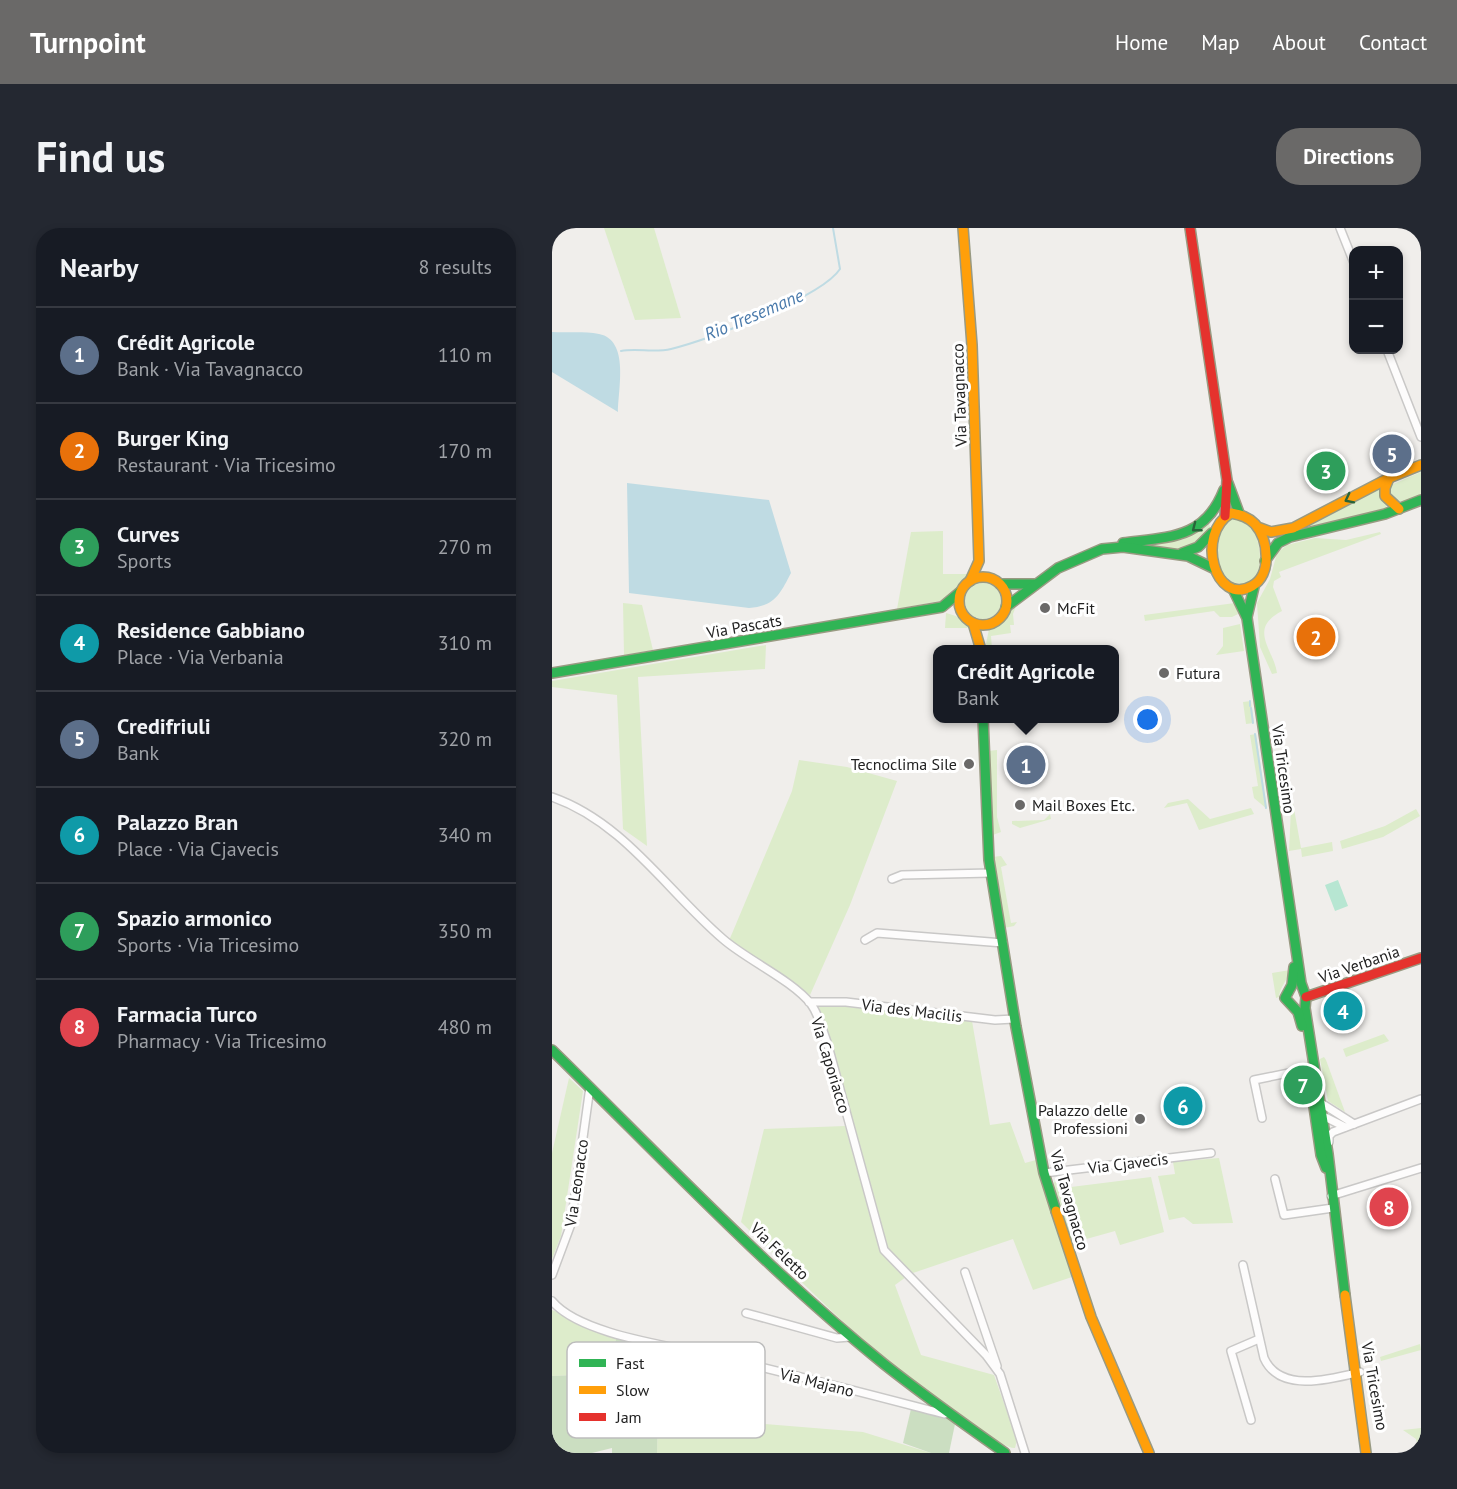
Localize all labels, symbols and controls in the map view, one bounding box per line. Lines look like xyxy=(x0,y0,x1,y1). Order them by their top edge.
text: Turnpoint xyxy=(30,24,146,61)
text: Home xyxy=(1115,29,1168,56)
text: Map xyxy=(1201,29,1240,56)
text: About xyxy=(1273,29,1326,56)
text: Contact xyxy=(1359,29,1427,56)
button: Directions xyxy=(1276,128,1421,185)
text: Find us xyxy=(36,129,165,184)
map controls xyxy=(1349,246,1403,354)
button: + xyxy=(1349,246,1403,300)
text: Nearby xyxy=(60,251,138,284)
text: 8 results xyxy=(419,254,492,280)
water label: Rio Tresemane xyxy=(701,283,807,346)
button: − xyxy=(1349,300,1403,354)
text: Crédit Agricole xyxy=(117,328,255,356)
text: 1 xyxy=(74,342,85,368)
text: 110 m xyxy=(438,342,492,368)
street label: Via Tavagnacco xyxy=(947,343,971,448)
text: Bank · Via Tavagnacco xyxy=(117,356,303,382)
text: Burger King xyxy=(117,424,229,452)
pin: 5 xyxy=(1372,432,1412,476)
text: 2 xyxy=(74,438,85,464)
text: 170 m xyxy=(438,438,492,464)
pin: 3 xyxy=(1306,448,1346,494)
text: Restaurant · Via Tricesimo xyxy=(117,452,336,478)
one-way arrow xyxy=(1344,491,1355,503)
text: Curves xyxy=(117,520,179,548)
one-way arrow xyxy=(1192,520,1203,531)
text: 3 xyxy=(74,534,85,560)
text: 270 m xyxy=(438,534,492,560)
text: Sports xyxy=(117,548,172,574)
place label: McFit xyxy=(1057,598,1095,618)
marker: McFit xyxy=(1038,601,1052,615)
street label: Via Pascats xyxy=(704,610,783,643)
pin: 2 xyxy=(1296,614,1335,660)
text: Residence Gabbiano xyxy=(117,616,305,644)
text: 4 xyxy=(74,630,85,656)
text: 310 m xyxy=(438,630,492,656)
text: Place · Via Verbania xyxy=(117,644,284,670)
popup xyxy=(933,645,1119,723)
text: Crédit Agricole xyxy=(957,657,1095,685)
place label: Futura xyxy=(1176,663,1220,683)
marker: Futura xyxy=(1157,666,1171,680)
text: Bank xyxy=(957,685,999,711)
your location xyxy=(1133,705,1162,734)
text: Credifriuli xyxy=(117,712,211,740)
street label: Via Tricesimo xyxy=(1268,722,1300,815)
text: 5 xyxy=(74,726,85,752)
text: 320 m xyxy=(438,726,492,752)
text: Bank xyxy=(117,740,159,766)
pin: 1 xyxy=(1006,742,1046,788)
place label: Tecnoclima Sile xyxy=(851,754,957,774)
marker: Tecnoclima Sile xyxy=(962,757,976,771)
place label: Mail Boxes Etc. xyxy=(1032,795,1135,815)
marker: Mail Boxes Etc. xyxy=(1013,798,1027,812)
text: Palazzo Bran xyxy=(117,808,238,836)
text: 6 xyxy=(74,822,85,848)
text: 340 m xyxy=(438,822,492,848)
text: Place · Via Cjavecis xyxy=(117,836,279,862)
text: Spazio armonico xyxy=(117,904,272,932)
text: 7 xyxy=(74,918,85,944)
text: 350 m xyxy=(438,918,492,944)
text: Sports · Via Tricesimo xyxy=(117,932,299,958)
street label: Via Verbania xyxy=(1315,941,1402,988)
pin: 4 xyxy=(1324,988,1362,1034)
street label: Via des Macilis xyxy=(860,994,964,1026)
text: Farmacia Turco xyxy=(117,1000,257,1028)
text: 8 xyxy=(74,1014,85,1040)
text: 480 m xyxy=(438,1014,492,1040)
street label: Via Caporiacco xyxy=(807,1014,855,1116)
text: Pharmacy · Via Tricesimo xyxy=(117,1028,327,1054)
pin: 7 xyxy=(1284,1062,1323,1108)
pin: 6 xyxy=(1164,1084,1202,1128)
place label: Palazzo delle Professioni xyxy=(1038,1100,1128,1138)
marker: Palazzo delle Professioni xyxy=(1133,1112,1147,1126)
street label: Via Leonacco xyxy=(560,1138,592,1229)
street label: Via Tavagnacco xyxy=(1046,1147,1094,1252)
street label: Via Cjavecis xyxy=(1086,1148,1170,1178)
pin: 8 xyxy=(1370,1184,1408,1230)
street label: Via Feletto xyxy=(746,1217,814,1284)
street label: Via Tricesimo xyxy=(1357,1339,1393,1432)
legend xyxy=(567,1342,765,1438)
text: Fast xyxy=(616,1353,645,1373)
street label: Via Majano xyxy=(777,1363,856,1401)
text: Slow xyxy=(616,1380,650,1400)
text: Jam xyxy=(615,1407,642,1427)

